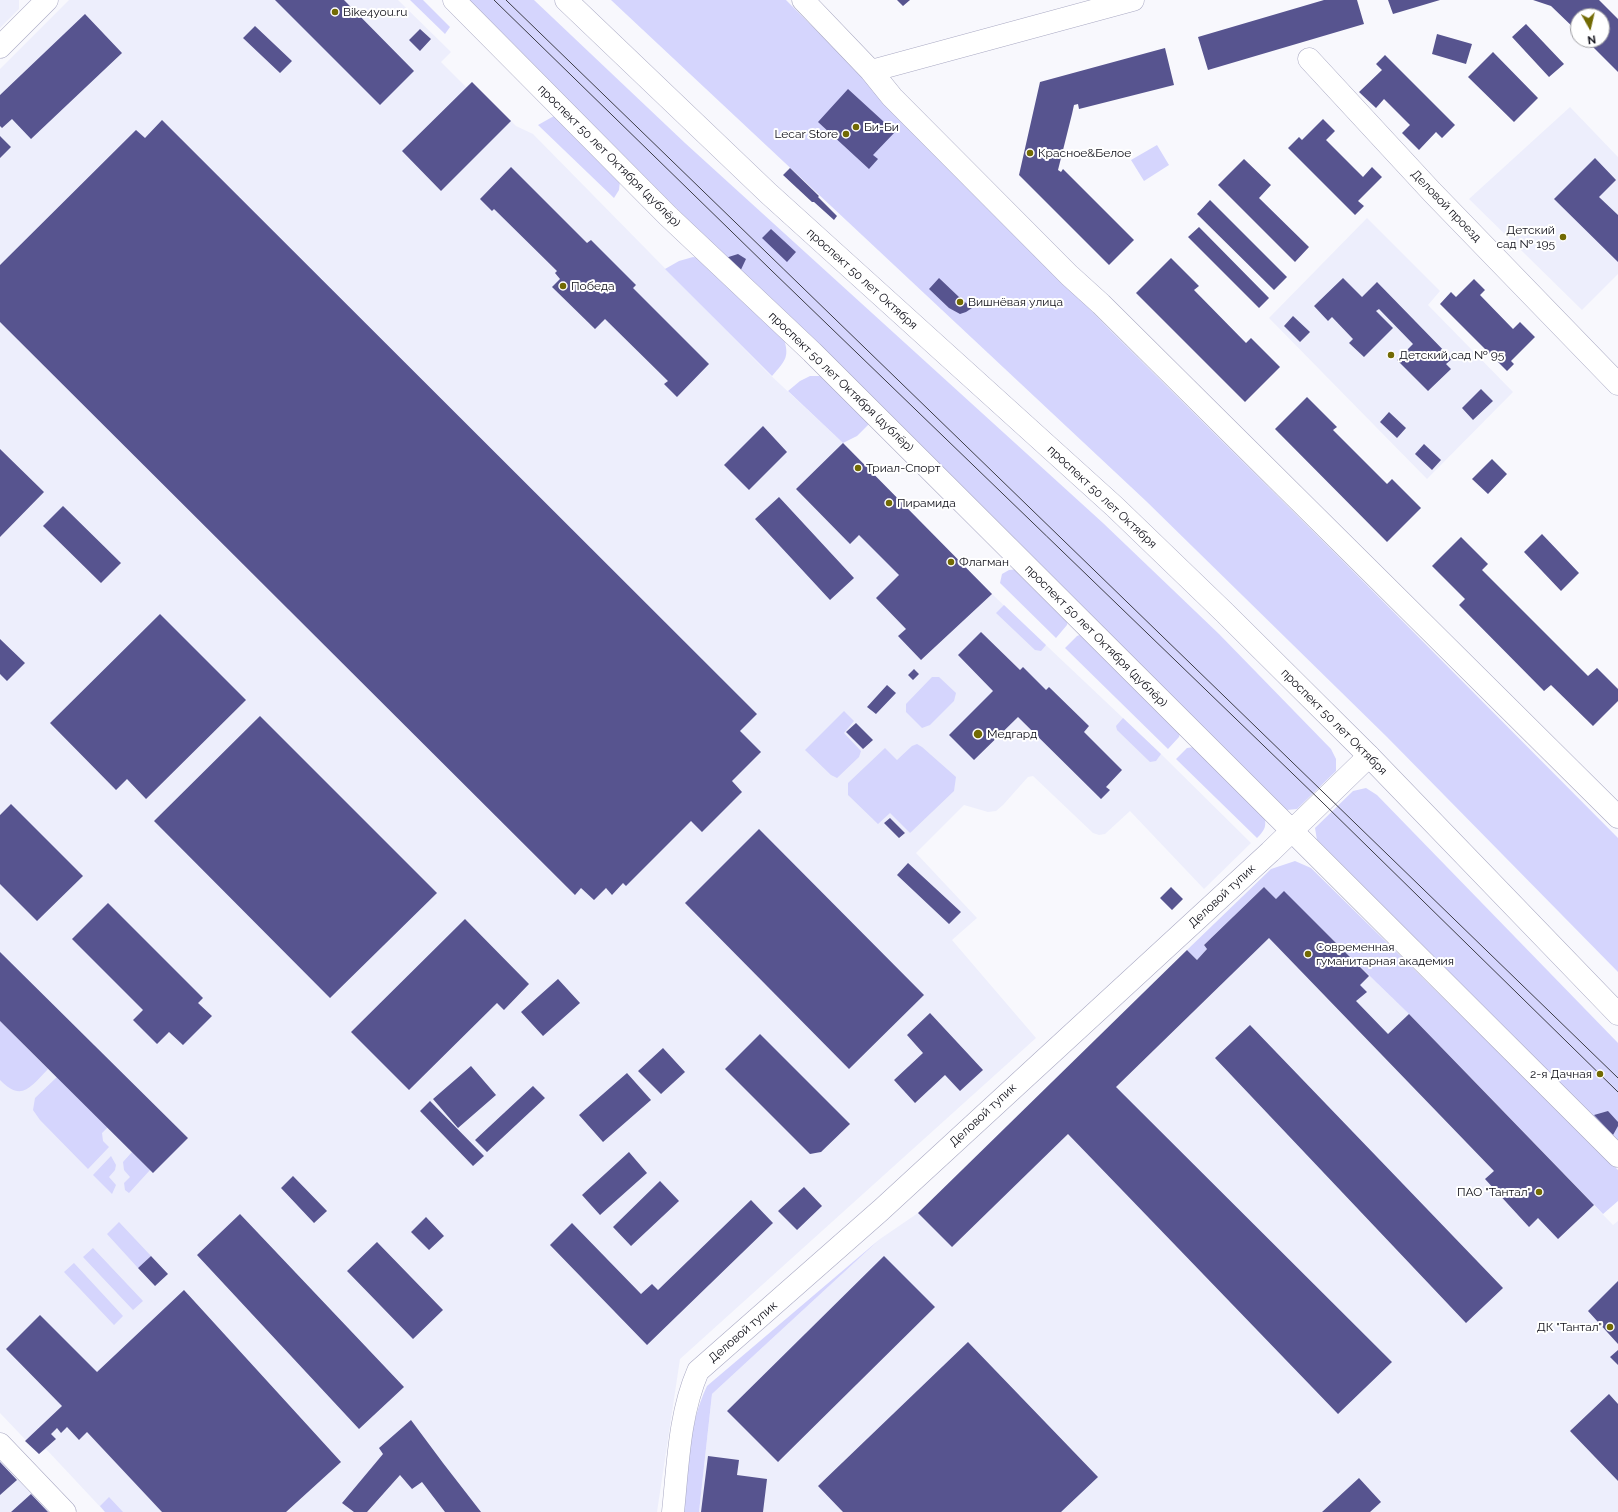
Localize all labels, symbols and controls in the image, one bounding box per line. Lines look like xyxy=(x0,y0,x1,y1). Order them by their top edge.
place label: Bike4you.ru xyxy=(343,5,407,19)
marker: Bike4you.ru xyxy=(330,7,340,17)
north arrow xyxy=(1570,8,1610,48)
text: N xyxy=(1587,32,1597,46)
street label: проспект 50 лет Октября (дублёр) xyxy=(535,82,683,230)
place label: Би-Би xyxy=(864,120,899,134)
marker: Би-Би xyxy=(851,122,861,132)
place label: Lecar Store xyxy=(774,127,838,141)
marker: Lecar Store xyxy=(841,129,851,139)
place label: Красное&Белое xyxy=(1038,146,1131,160)
marker: Красное&Белое xyxy=(1025,148,1035,158)
street label: Деловой проезд xyxy=(1408,167,1484,245)
place label: Детский сад № 195 xyxy=(1496,223,1555,251)
street label: проспект 50 лет Октября xyxy=(804,225,920,333)
marker: Детский сад № 195 xyxy=(1558,232,1568,242)
place label: Победа xyxy=(571,279,615,293)
marker: Победа xyxy=(558,281,568,291)
place label: Вишнёвая улица xyxy=(968,295,1063,309)
marker: Вишнёвая улица xyxy=(955,297,965,307)
street label: проспект 50 лет Октября (дублёр) xyxy=(766,309,916,455)
place label: Детский сад № 95 xyxy=(1399,348,1504,362)
marker: Детский сад № 95 xyxy=(1386,350,1396,360)
street label: проспект 50 лет Октября xyxy=(1044,442,1160,552)
place label: Триал-Спорт xyxy=(866,461,941,475)
marker: Триал-Спорт xyxy=(853,463,863,473)
place label: Пирамида xyxy=(897,496,956,510)
marker: Пирамида xyxy=(884,498,894,508)
place label: Флагман xyxy=(959,555,1009,569)
marker: Флагман xyxy=(946,557,956,567)
street label: проспект 50 лет Октября (дублёр) xyxy=(1022,562,1170,710)
street label: проспект 50 лет Октября xyxy=(1278,666,1390,778)
place label: Медгард xyxy=(987,727,1037,741)
marker: Медгард xyxy=(972,728,984,740)
street label: Деловой тупик xyxy=(1186,861,1258,931)
place label: Современная гуманитарная академия xyxy=(1316,940,1454,968)
marker: Современная гуманитарная академия xyxy=(1303,949,1313,959)
place label: 2-я Дачная xyxy=(1530,1067,1592,1081)
marker: 2-я Дачная xyxy=(1595,1069,1605,1079)
street label: Деловой тупик xyxy=(947,1080,1019,1150)
place label: ПАО "Тантал" xyxy=(1457,1185,1531,1199)
marker: ПАО "Тантал" xyxy=(1534,1187,1544,1197)
street label: Деловой тупик xyxy=(706,1298,780,1366)
place label: ДК "Тантал" xyxy=(1537,1320,1602,1334)
marker: ДК "Тантал" xyxy=(1605,1322,1615,1332)

